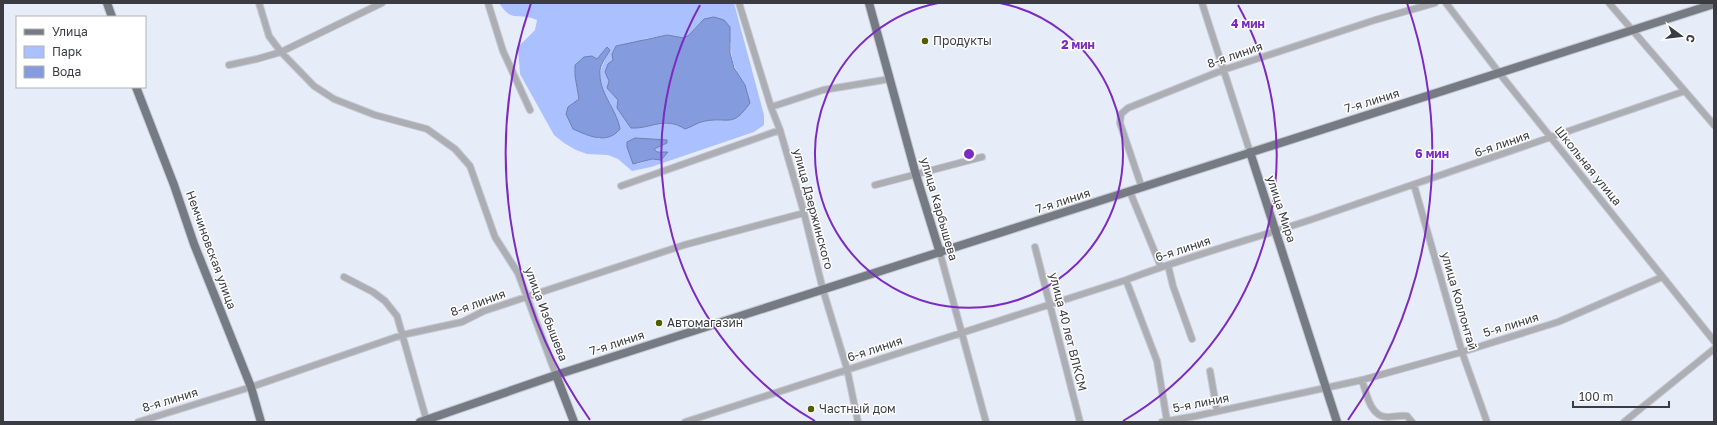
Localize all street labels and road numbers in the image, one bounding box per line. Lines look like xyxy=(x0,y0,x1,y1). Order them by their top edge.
street label: 8-я линия xyxy=(1205,38,1264,71)
street label: 7-я линия xyxy=(1343,85,1401,116)
street label: Школьная улица xyxy=(1552,123,1625,208)
street label: 6-я линия xyxy=(1472,127,1531,160)
street label: улица Дзержинского xyxy=(790,147,837,271)
street label: улица Карбышева xyxy=(918,155,961,262)
street label: улица Мира xyxy=(1264,173,1299,244)
street label: 7-я линия xyxy=(1034,185,1092,216)
street label: Немчиновская улица xyxy=(183,188,240,311)
street label: 6-я линия xyxy=(1153,233,1212,265)
street label: улица Коллонтай xyxy=(1438,250,1481,352)
street label: улица Избышева xyxy=(522,265,571,363)
street label: улица 40 лет ВЛКСМ xyxy=(1046,271,1091,393)
street label: 8-я линия xyxy=(448,286,507,319)
street label: 5-я линия xyxy=(1481,309,1540,340)
street label: 7-я линия xyxy=(588,327,646,358)
street label: 6-я линия xyxy=(845,333,904,365)
street label: 8-я линия xyxy=(140,384,200,415)
street label: 5-я линия xyxy=(1171,390,1230,415)

